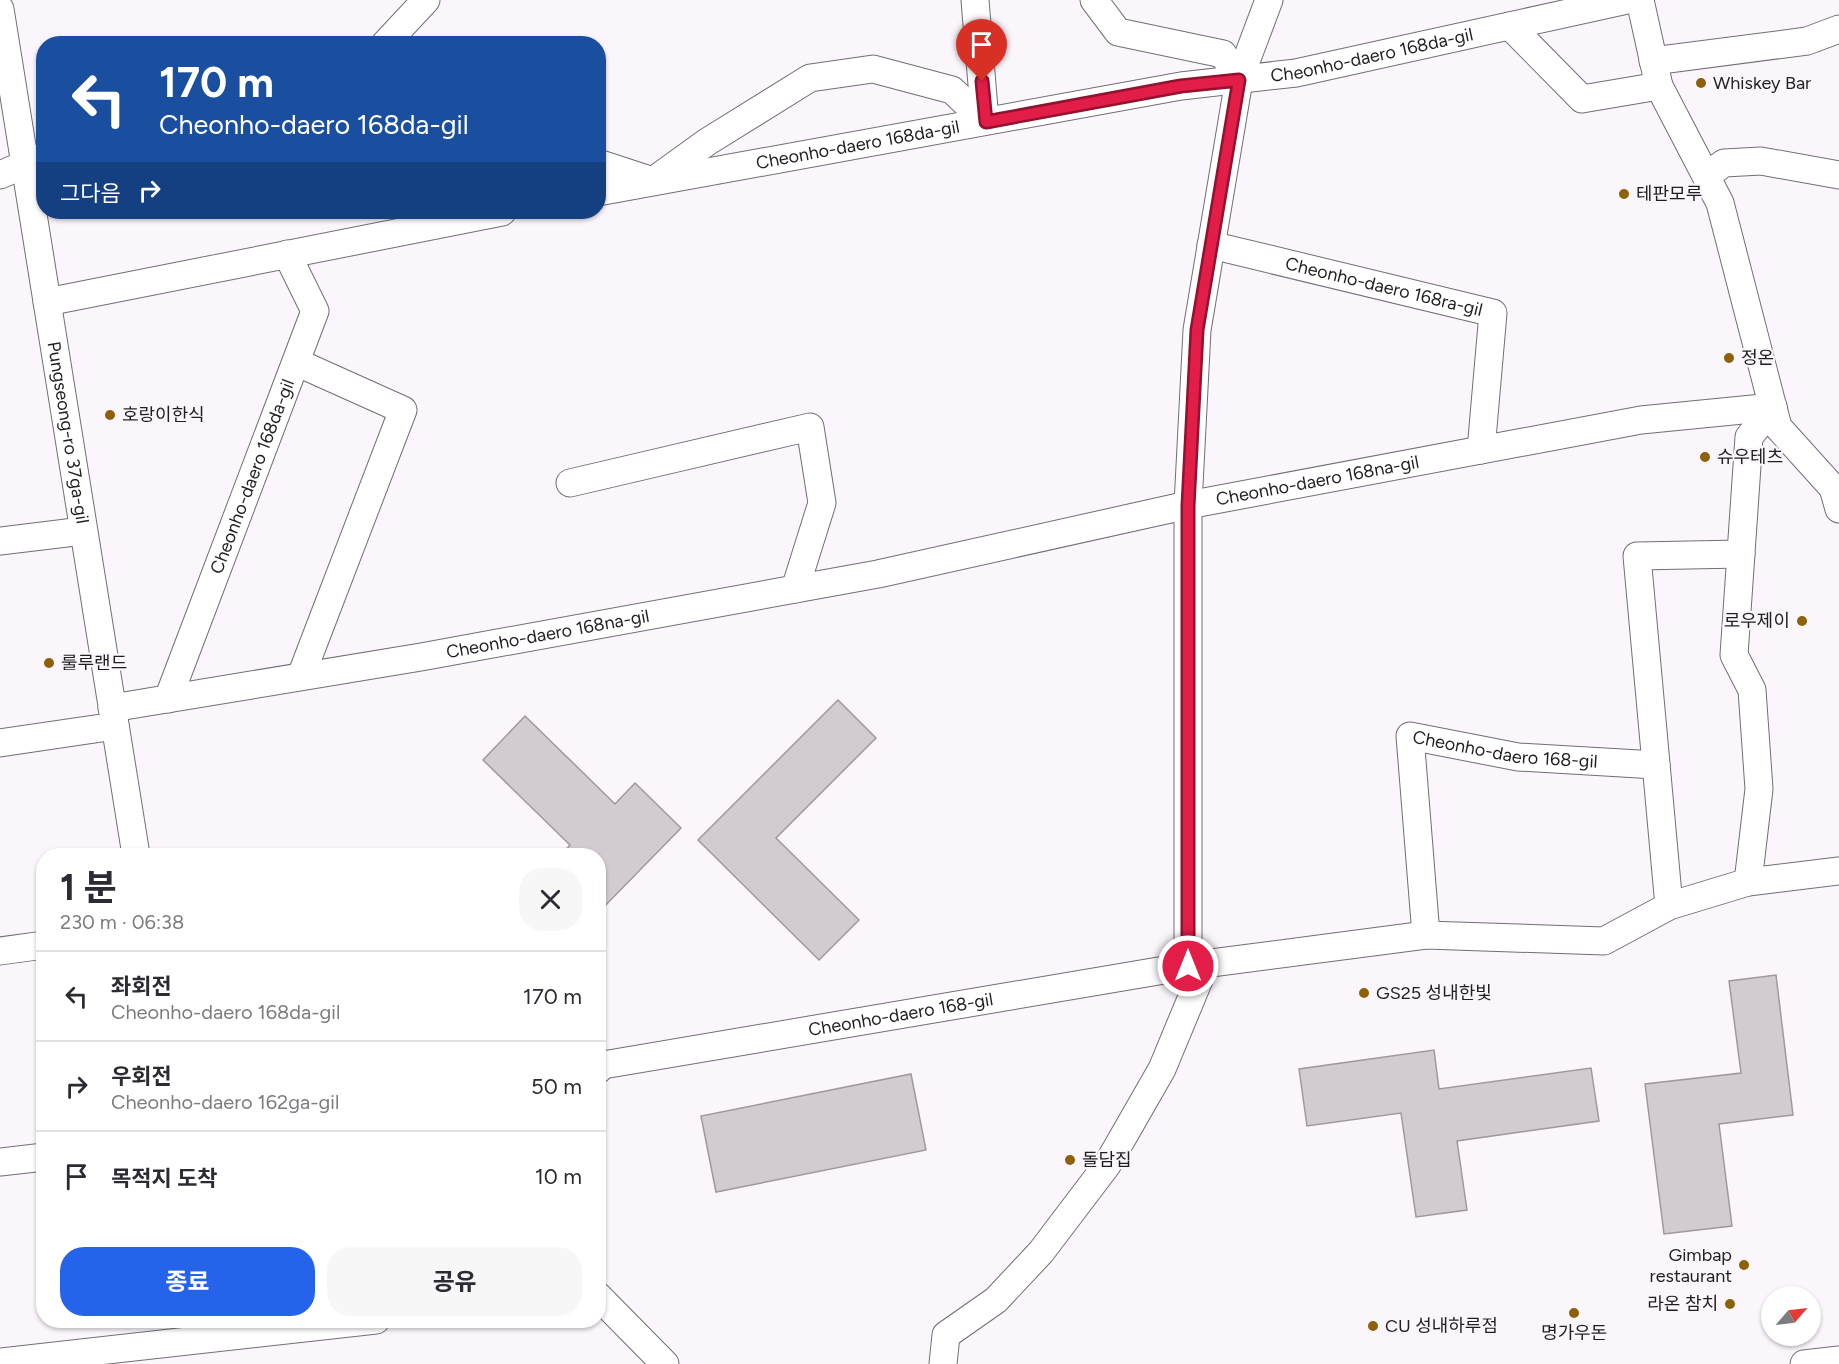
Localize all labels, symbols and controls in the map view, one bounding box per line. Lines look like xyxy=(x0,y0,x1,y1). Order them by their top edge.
pin xyxy=(956,19,1007,81)
street label: Cheonho-daero 168da-gil xyxy=(1269,23,1475,87)
icon: arrive xyxy=(965,28,998,61)
text: 170 m xyxy=(159,57,274,108)
icon: left xyxy=(60,60,138,138)
place label: Whiskey Bar xyxy=(1713,72,1811,94)
marker: Whiskey Bar xyxy=(1694,76,1708,90)
text: Cheonho-daero 168da-gil xyxy=(159,108,469,141)
street label: Cheonho-daero 168da-gil xyxy=(754,115,961,174)
icon: right xyxy=(133,174,166,207)
text: 그다음 xyxy=(60,180,121,207)
place label: 테판모루 xyxy=(1636,183,1702,205)
marker: 테판모루 xyxy=(1617,187,1631,201)
street label: Cheonho-daero 168ra-gil xyxy=(1283,252,1485,321)
street label: Pungseong-ro 37ga-gil xyxy=(43,340,94,525)
place label: 정온 xyxy=(1741,347,1774,369)
marker: 정온 xyxy=(1722,351,1736,365)
street label: Cheonho-daero 168da-gil xyxy=(205,376,299,577)
place label: 호랑이한식 xyxy=(122,404,205,426)
marker: 호랑이한식 xyxy=(103,408,117,422)
place label: 슈우테츠 xyxy=(1717,446,1783,468)
marker: 슈우테츠 xyxy=(1698,450,1712,464)
street label: Cheonho-daero 168na-gil xyxy=(1214,451,1421,511)
street label: Cheonho-daero 168na-gil xyxy=(444,605,651,663)
place label: 로우제이 xyxy=(1724,610,1790,632)
marker: 로우제이 xyxy=(1795,614,1809,628)
place label: 룰루랜드 xyxy=(61,652,127,674)
marker: 룰루랜드 xyxy=(42,656,56,670)
street label: Cheonho-daero 168-gil xyxy=(1411,726,1598,773)
text: 1 분 xyxy=(60,866,117,909)
button: close xyxy=(519,868,582,931)
text: 230 m · 06:38 xyxy=(60,910,184,934)
position arrow xyxy=(1156,934,1220,998)
text: 좌회전 xyxy=(111,973,172,1000)
icon: left xyxy=(60,980,93,1013)
place label: GS25 성내한빛 xyxy=(1376,982,1492,1004)
text: 170 m xyxy=(523,983,582,1010)
marker: GS25 성내한빛 xyxy=(1357,986,1371,1000)
street label: Cheonho-daero 168-gil xyxy=(807,988,995,1041)
text: Cheonho-daero 168da-gil xyxy=(111,1000,340,1024)
text: 우회전 xyxy=(111,1063,172,1090)
icon: right xyxy=(60,1070,93,1103)
text: 50 m xyxy=(531,1073,582,1100)
text: Cheonho-daero 162ga-gil xyxy=(111,1090,339,1114)
place label: 돌담집 xyxy=(1082,1149,1132,1171)
marker: 돌담집 xyxy=(1063,1153,1077,1167)
icon: arrive xyxy=(60,1160,93,1193)
text: 10 m xyxy=(535,1163,582,1190)
text: 목적지 도착 xyxy=(111,1165,217,1192)
place label: Gimbap restaurant xyxy=(1650,1244,1732,1287)
button: 종료 xyxy=(60,1247,315,1316)
button: 공유 xyxy=(327,1247,582,1316)
marker: Gimbap restaurant xyxy=(1737,1258,1751,1272)
north arrow xyxy=(1761,1286,1821,1346)
map controls xyxy=(1761,1286,1821,1346)
place label: 라온 참치 xyxy=(1647,1293,1718,1315)
marker: 라온 참치 xyxy=(1723,1297,1737,1311)
marker: 명가우돈 xyxy=(1567,1306,1581,1320)
place label: CU 성내하루점 xyxy=(1385,1315,1498,1337)
marker: CU 성내하루점 xyxy=(1366,1319,1380,1333)
place label: 명가우돈 xyxy=(1541,1322,1607,1344)

